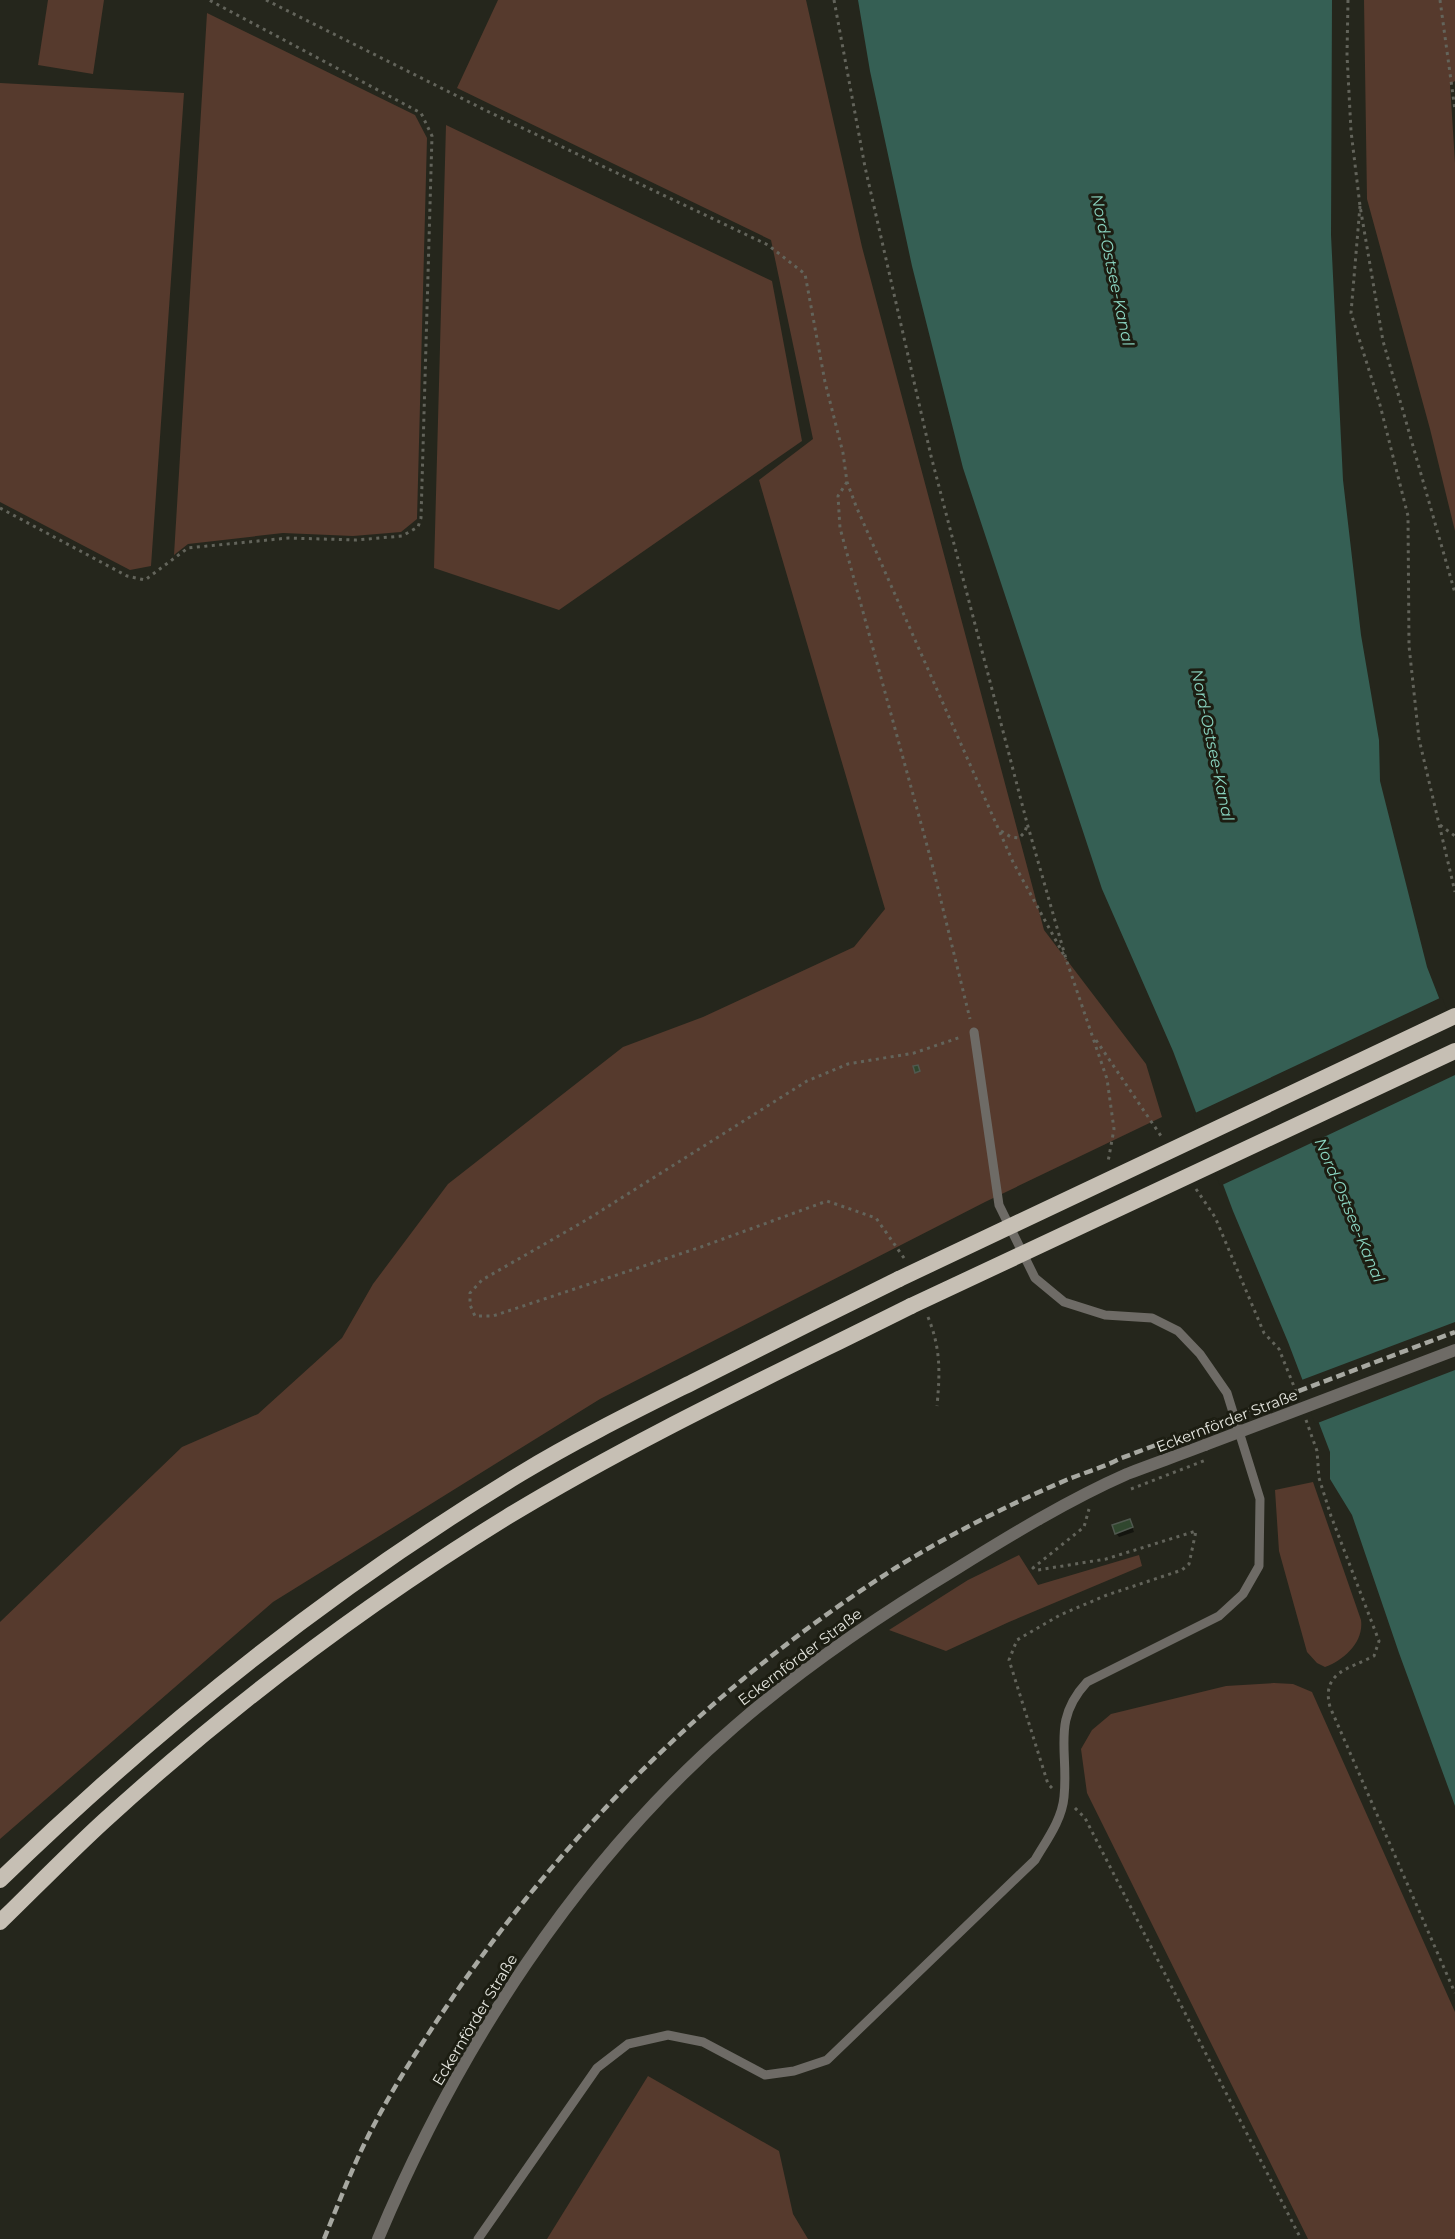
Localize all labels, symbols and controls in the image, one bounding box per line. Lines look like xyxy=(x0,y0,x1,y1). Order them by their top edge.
water label: Nord-Ostsee-Kanal xyxy=(1087,192,1138,348)
water label: Nord-Ostsee-Kanal xyxy=(1187,667,1238,823)
water label: Nord-Ostsee-Kanal xyxy=(1311,1135,1389,1286)
street label: Eckernförder Straße xyxy=(1153,1385,1300,1456)
street label: Eckernförder Straße xyxy=(734,1604,865,1709)
street label: Eckernförder Straße xyxy=(428,1951,521,2089)

